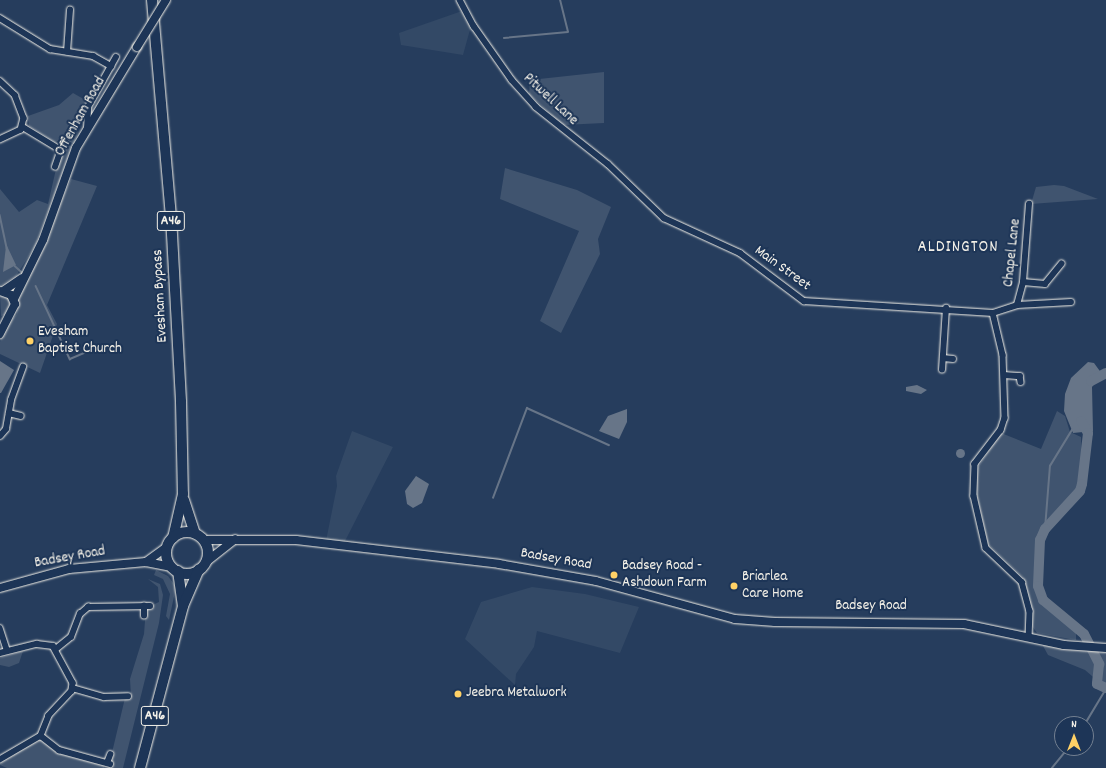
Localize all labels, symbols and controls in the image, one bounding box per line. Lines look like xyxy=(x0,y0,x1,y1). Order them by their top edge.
street label: Pitwell Lane xyxy=(519,70,581,130)
street label: Offenham Road xyxy=(52,74,110,160)
road number: A46 xyxy=(156,209,186,233)
street label: Chapel Lane xyxy=(1000,218,1026,288)
district label: ALDINGTON xyxy=(917,239,999,259)
street label: Main Street xyxy=(750,243,814,295)
street label: Evesham Bypass xyxy=(150,249,172,343)
place label: Evesham Baptist Church xyxy=(38,323,122,358)
marker: Evesham Baptist Church xyxy=(25,336,35,346)
street label: Badsey Road xyxy=(33,543,107,573)
street label: Badsey Road xyxy=(519,545,593,575)
place label: Badsey Road - Ashdown Farm xyxy=(622,557,707,592)
place label: Briarlea Care Home xyxy=(742,568,803,603)
marker: Badsey Road - Ashdown Farm xyxy=(609,570,619,580)
marker: Briarlea Care Home xyxy=(729,581,739,591)
street label: Badsey Road xyxy=(835,598,907,616)
place label: Jeebra Metalwork xyxy=(466,685,567,703)
marker: Jeebra Metalwork xyxy=(453,689,463,699)
road number: A46 xyxy=(140,704,170,728)
north arrow xyxy=(1054,716,1094,756)
text: N xyxy=(1071,717,1077,733)

